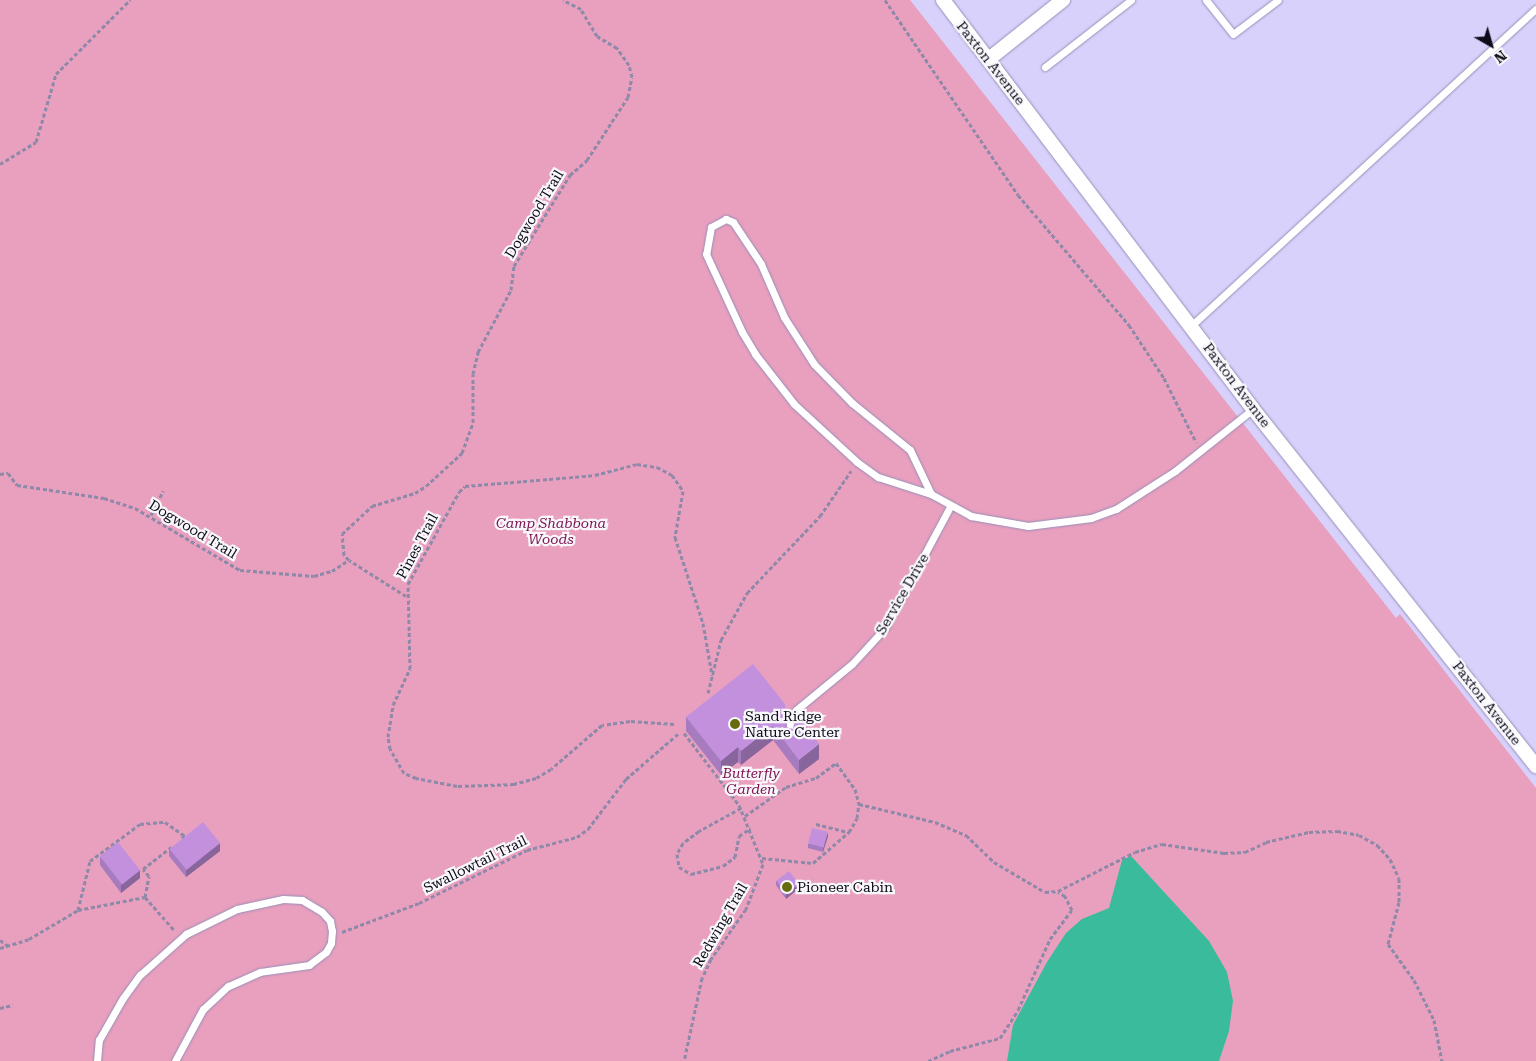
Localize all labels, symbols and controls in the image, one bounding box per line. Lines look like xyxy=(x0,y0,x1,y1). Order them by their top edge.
street label: Paxton Avenue xyxy=(953,18,1029,108)
north arrow xyxy=(1466,20,1516,70)
text: N xyxy=(1491,47,1509,66)
street label: Dogwood Trail xyxy=(501,167,567,261)
street label: Paxton Avenue xyxy=(1200,339,1274,431)
street label: Dogwood Trail xyxy=(146,496,240,562)
street label: Pines Trail xyxy=(393,510,441,582)
park label: Camp Shabbona Woods xyxy=(496,515,606,548)
street label: Service Drive xyxy=(872,550,932,638)
street label: Paxton Avenue xyxy=(1449,658,1525,748)
place label: Sand Ridge Nature Center xyxy=(745,708,840,740)
marker: Sand Ridge Nature Center xyxy=(729,718,741,730)
park label: Butterfly Garden xyxy=(722,765,780,798)
street label: Swallowtail Trail xyxy=(421,832,529,896)
place label: Pioneer Cabin xyxy=(797,879,893,895)
street label: Redwing Trail xyxy=(689,880,751,970)
marker: Pioneer Cabin xyxy=(781,881,793,893)

